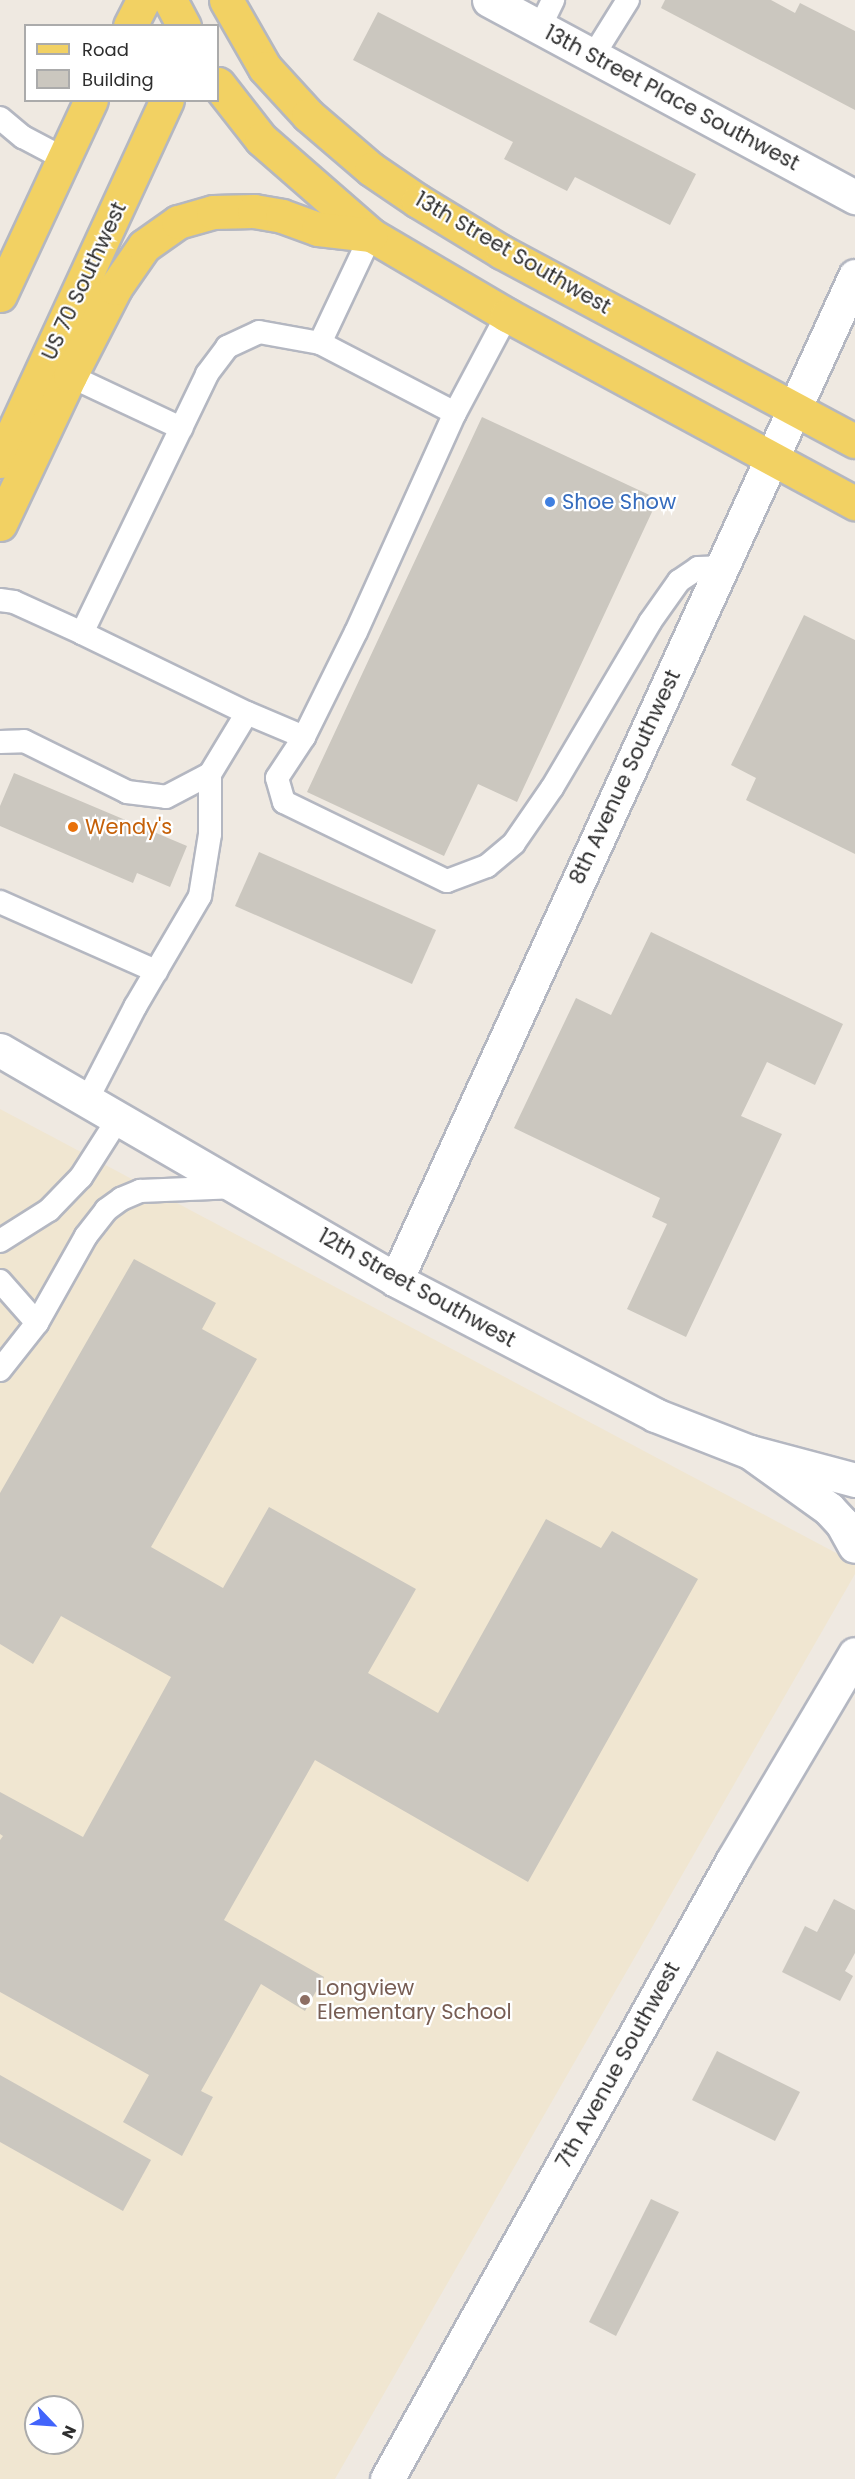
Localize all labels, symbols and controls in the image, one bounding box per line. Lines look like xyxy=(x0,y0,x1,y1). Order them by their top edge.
street label: 13th Street Place Southwest xyxy=(540,20,804,176)
legend xyxy=(24,24,219,102)
text: Road xyxy=(82,37,129,62)
text: Building xyxy=(82,67,154,92)
street label: 13th Street Southwest xyxy=(411,187,615,319)
street label: US 70 Southwest xyxy=(36,198,132,364)
place label: Shoe Show xyxy=(562,489,676,515)
marker: Shoe Show xyxy=(543,495,557,509)
street label: 8th Avenue Southwest xyxy=(564,666,686,888)
place label: Wendy's xyxy=(85,814,172,840)
marker: Wendy's xyxy=(66,820,80,834)
street label: 12th Street Southwest xyxy=(314,1223,520,1353)
street label: 7th Avenue Southwest xyxy=(551,1958,685,2172)
place label: Longview Elementary School xyxy=(317,1975,512,2025)
marker: Longview Elementary School xyxy=(298,1993,312,2007)
north arrow xyxy=(24,2395,84,2455)
text: N xyxy=(56,2422,82,2442)

